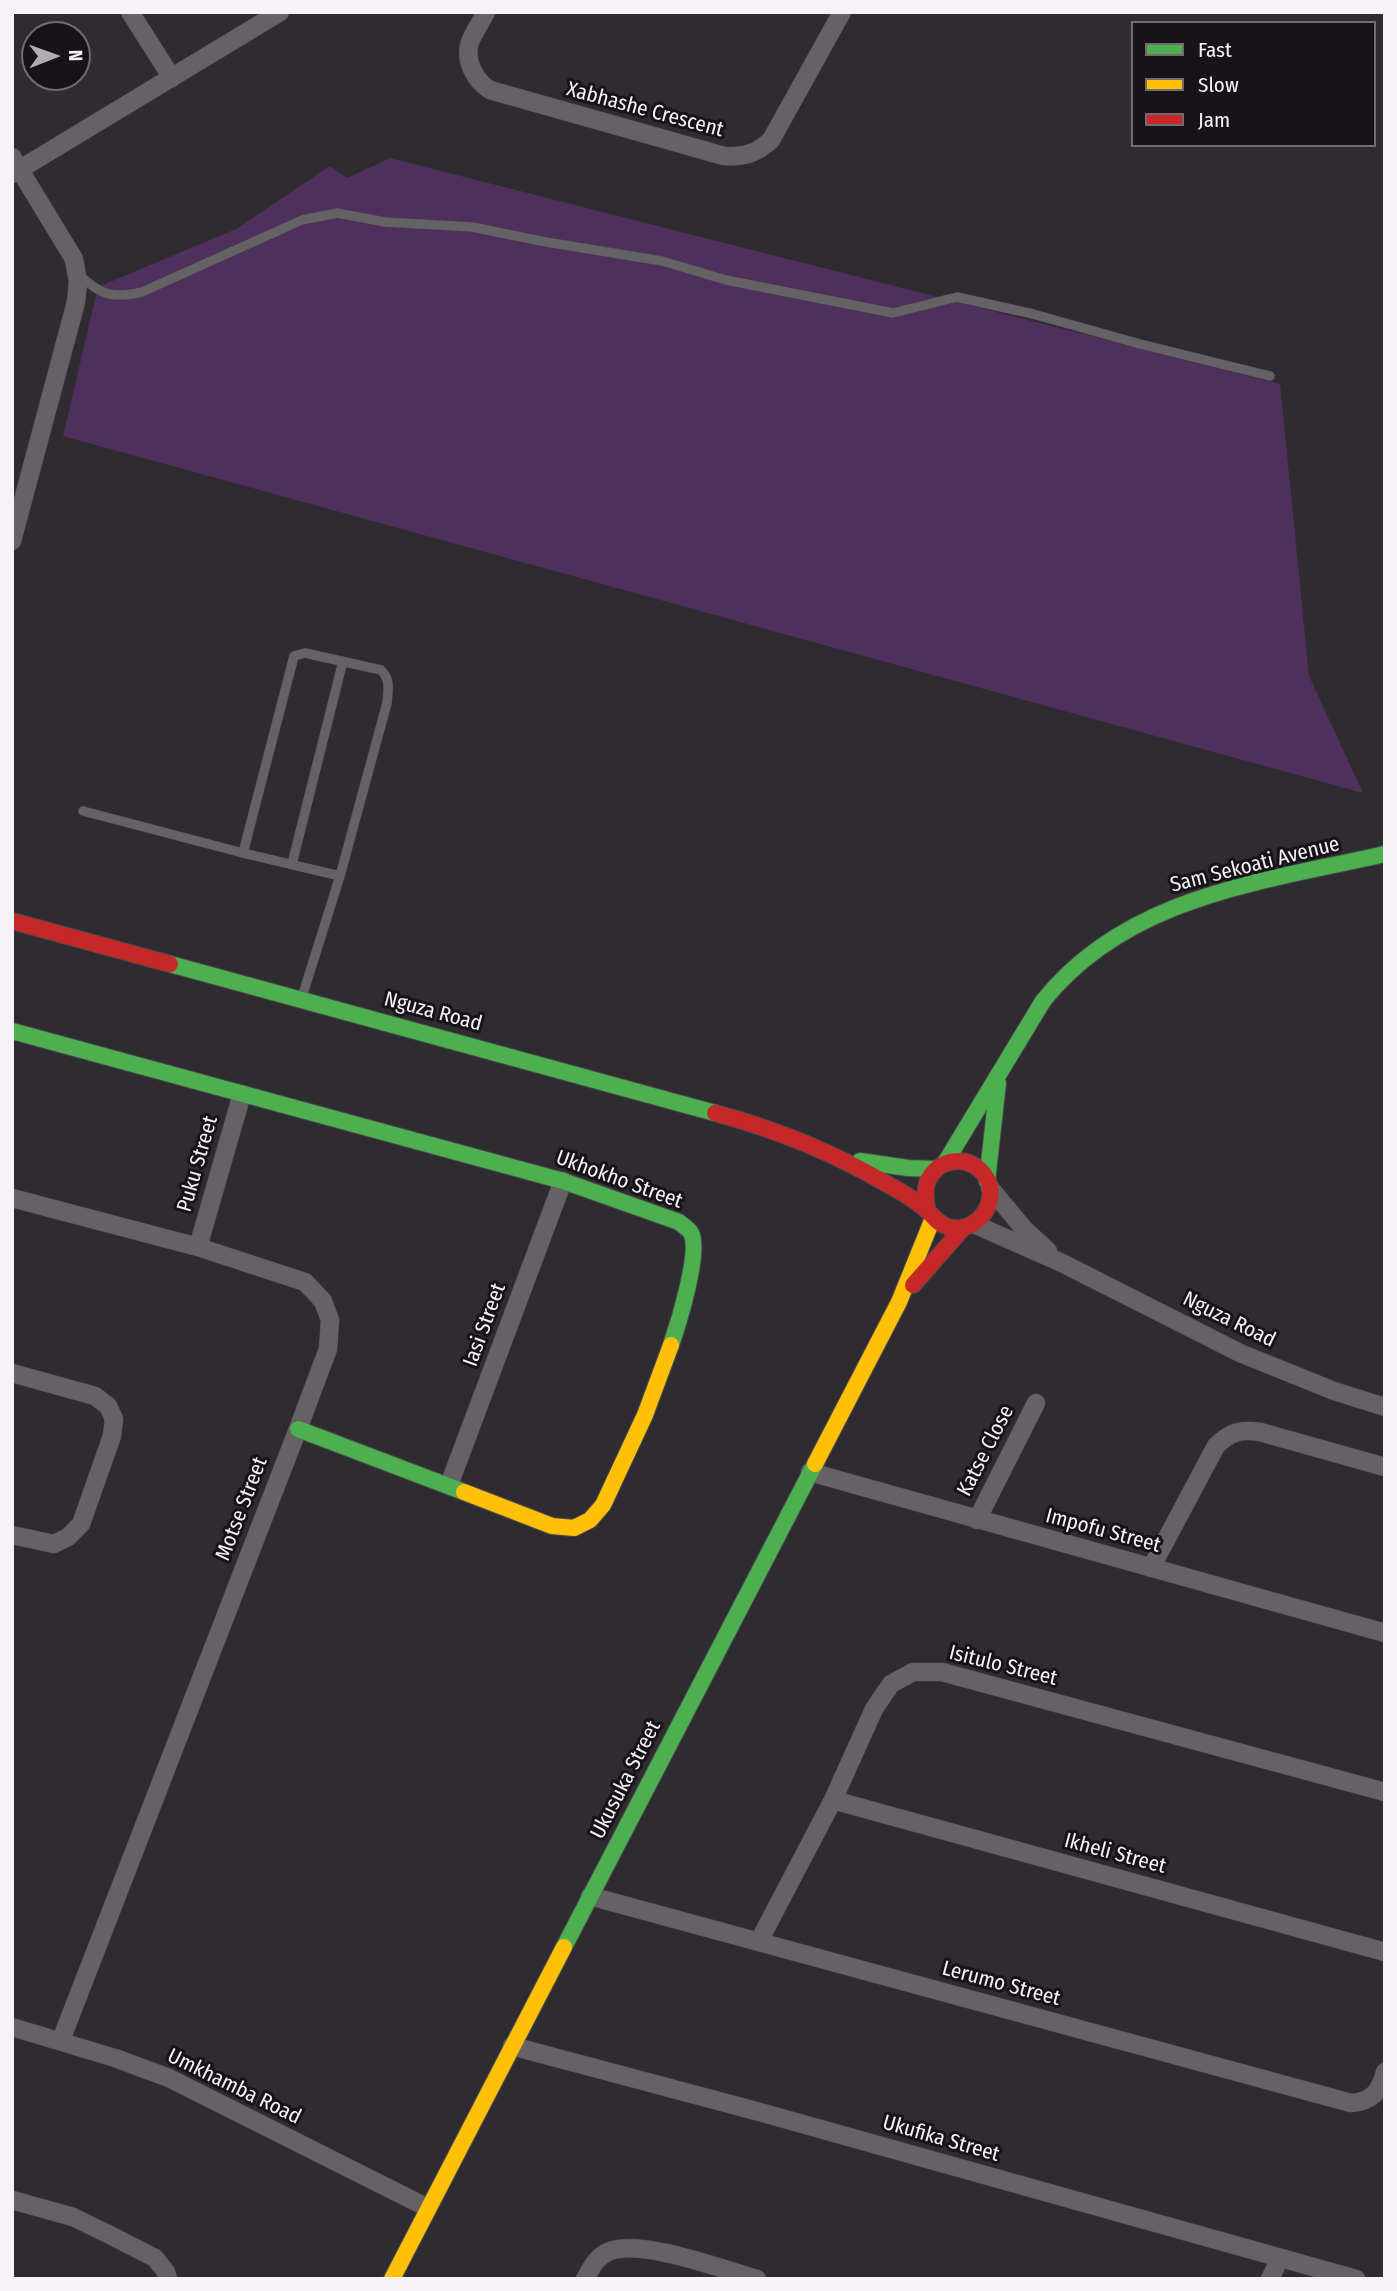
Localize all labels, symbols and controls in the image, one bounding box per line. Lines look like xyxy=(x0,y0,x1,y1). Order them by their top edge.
north arrow xyxy=(21,21,91,91)
legend xyxy=(1131,21,1376,147)
text: Fast xyxy=(1198,37,1232,63)
text: N xyxy=(64,50,87,62)
text: Slow xyxy=(1198,72,1239,98)
street label: Xabhashe Crescent xyxy=(564,77,726,143)
text: Jam xyxy=(1198,107,1230,133)
street label: Sam Sekoati Avenue xyxy=(1168,832,1342,898)
street label: Nguza Road xyxy=(381,987,485,1037)
street label: Puku Street xyxy=(172,1113,224,1215)
street label: Ukhokho Street xyxy=(552,1145,686,1215)
street label: Iasi Street xyxy=(458,1280,512,1370)
street label: Nguza Road xyxy=(1178,1287,1280,1353)
street label: Katse Close xyxy=(952,1401,1020,1501)
street label: Motse Street xyxy=(211,1454,273,1564)
street label: Impofu Street xyxy=(1043,1504,1163,1558)
street label: Isitulo Street xyxy=(946,1640,1060,1692)
street label: Ukusuka Street xyxy=(585,1717,667,1843)
street label: Ikheli Street xyxy=(1061,1828,1169,1880)
street label: Lerumo Street xyxy=(939,1956,1063,2012)
street label: Umkhamba Road xyxy=(163,2044,305,2130)
street label: Ukufika Street xyxy=(880,2110,1002,2168)

